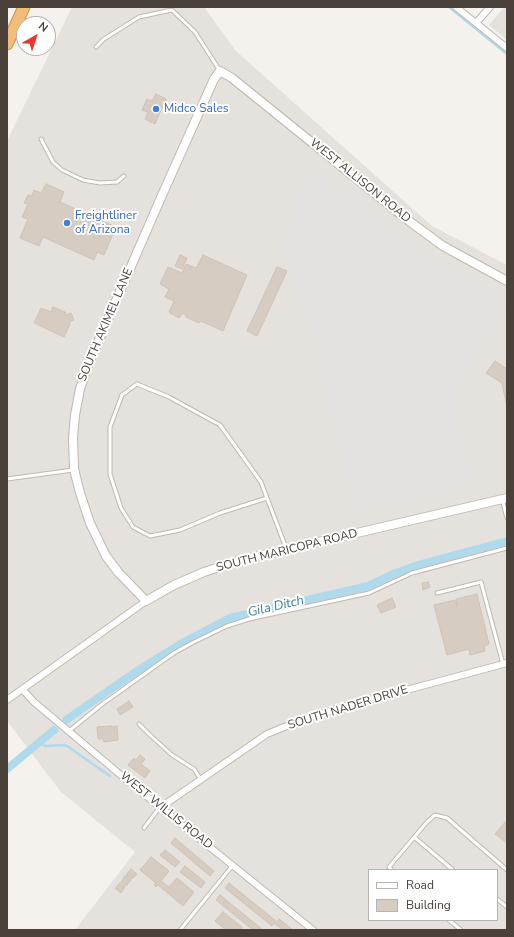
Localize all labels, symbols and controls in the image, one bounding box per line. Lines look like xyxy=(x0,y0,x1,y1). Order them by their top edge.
north arrow xyxy=(16,16,56,56)
text: N xyxy=(35,19,51,35)
place label: Midco Sales xyxy=(164,102,229,116)
marker: Midco Sales xyxy=(151,104,161,114)
street label: WEST ALLISON ROAD xyxy=(307,136,413,226)
place label: Freightliner of Arizona xyxy=(75,209,137,237)
marker: Freightliner of Arizona xyxy=(62,218,72,228)
street label: SOUTH AKIMEL LANE xyxy=(76,266,136,384)
street label: SOUTH MARICOPA ROAD xyxy=(215,526,359,576)
water label: Gila Ditch xyxy=(246,593,306,621)
street label: SOUTH NADER DRIVE xyxy=(286,683,410,733)
street label: WEST WILLIS ROAD xyxy=(117,769,215,853)
legend xyxy=(368,869,498,921)
text: Road xyxy=(406,877,434,893)
text: Building xyxy=(406,897,451,913)

